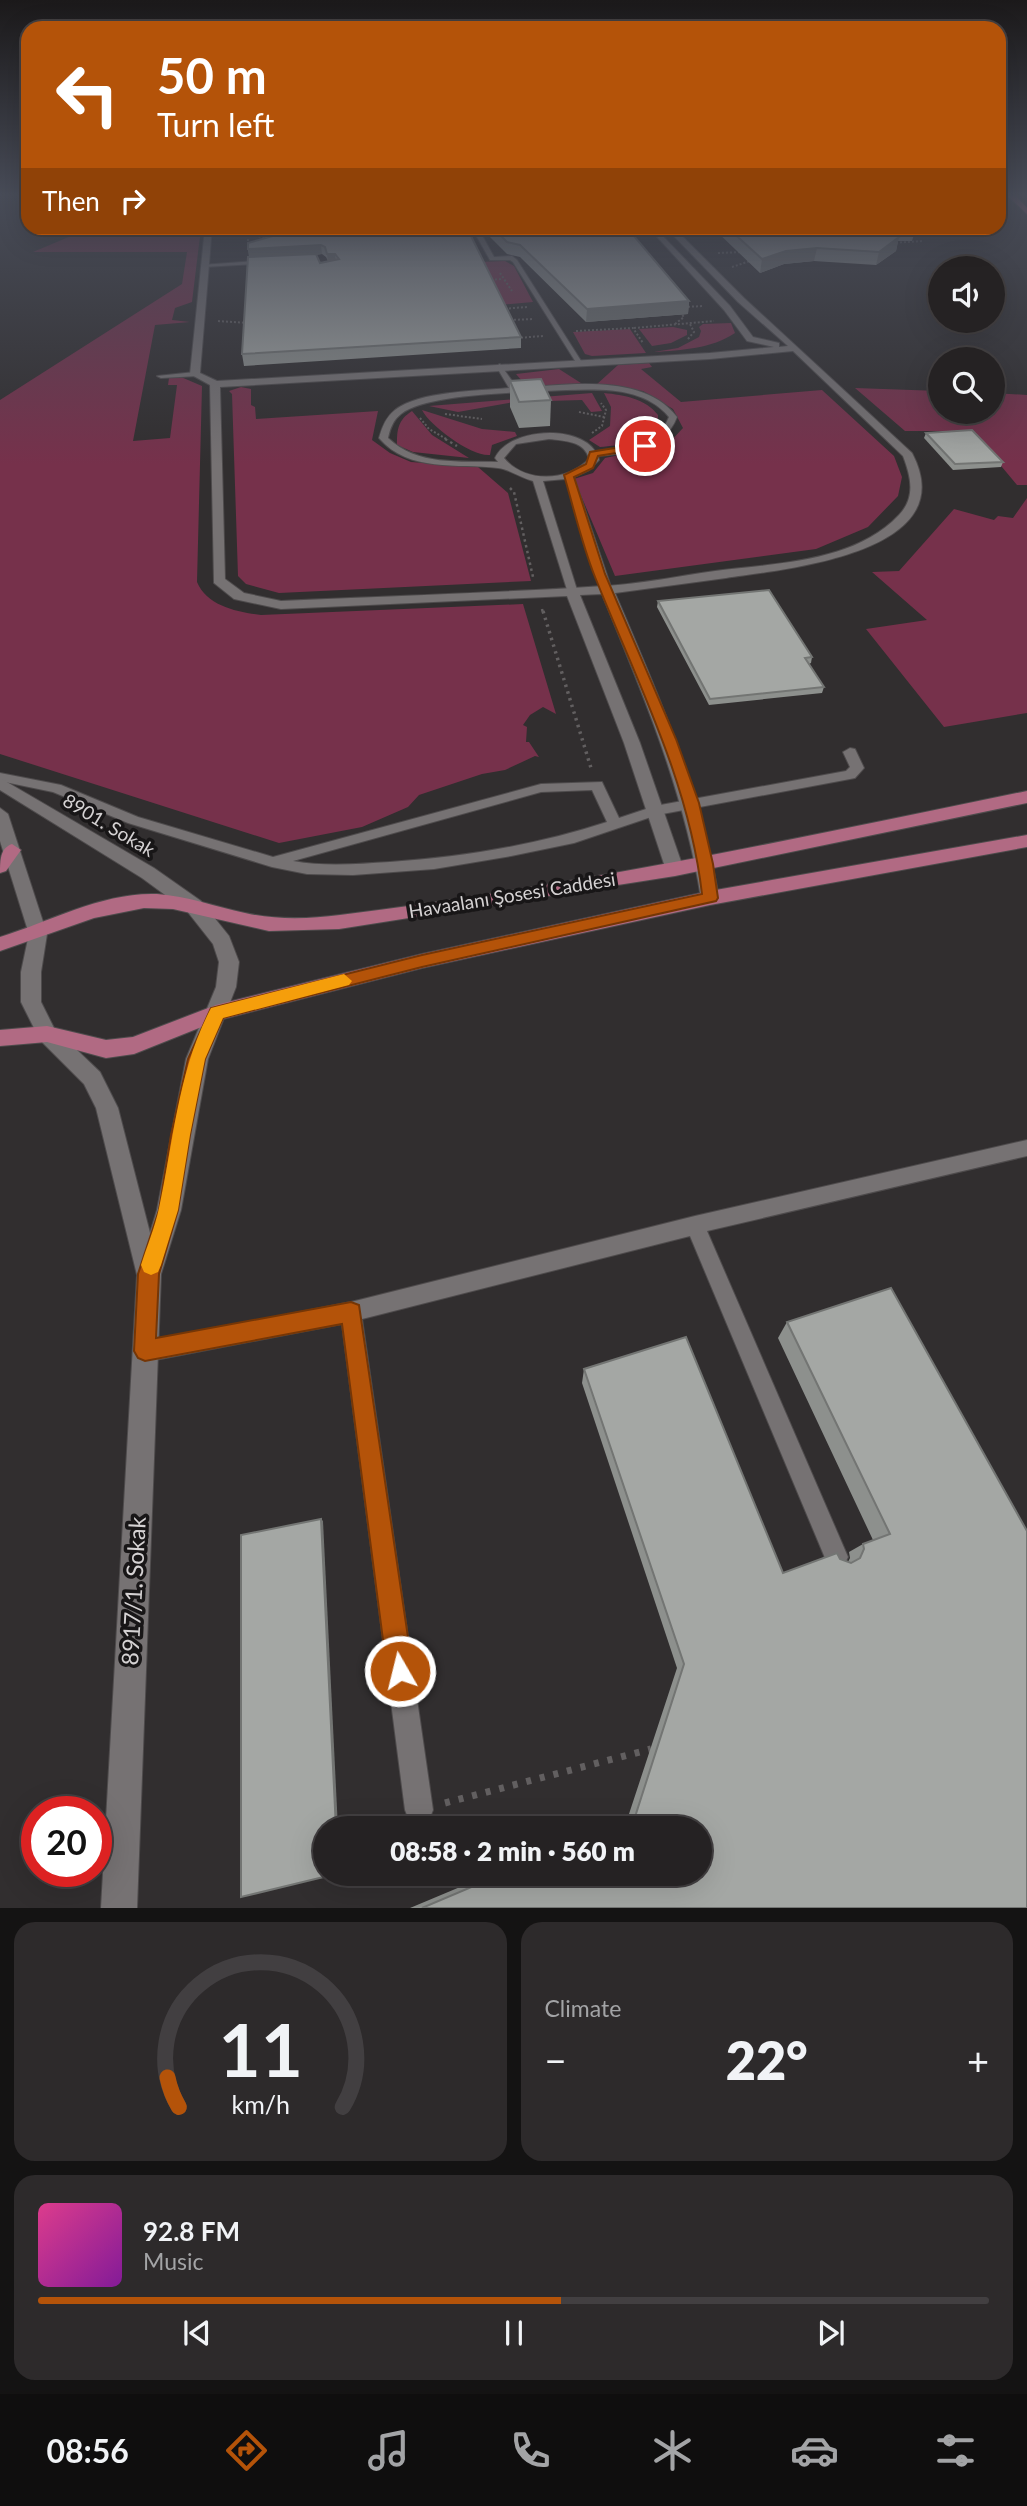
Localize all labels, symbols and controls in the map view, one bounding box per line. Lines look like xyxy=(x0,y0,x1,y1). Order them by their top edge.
text: 50 m xyxy=(157,46,267,104)
icon: left xyxy=(42,49,133,140)
text: Turn left xyxy=(157,105,274,144)
icon: right xyxy=(114,182,152,220)
text: Then xyxy=(42,185,100,217)
map controls xyxy=(928,256,1005,424)
button: sound xyxy=(928,256,1005,333)
button: search xyxy=(928,347,1005,424)
pin xyxy=(615,416,675,476)
icon: arrive xyxy=(626,427,664,465)
street label: 8901. Sokak xyxy=(59,788,160,861)
street label: Havaalanı Şosesi Caddesi xyxy=(407,867,617,922)
street label: 8917/1. Sokak xyxy=(115,1516,151,1666)
position arrow xyxy=(363,1634,437,1708)
speed limit sign: 20 xyxy=(21,1796,112,1887)
text: 08:58 · 2 min · 560 m xyxy=(390,1835,635,1867)
text: Climate xyxy=(545,1994,621,2022)
text: 11 xyxy=(218,2006,302,2094)
text: 22° xyxy=(726,2029,808,2091)
text: − xyxy=(545,2037,567,2083)
text: + xyxy=(967,2037,989,2083)
text: km/h xyxy=(231,2089,290,2119)
text: 92.8 FM xyxy=(143,2215,240,2247)
text: Music xyxy=(143,2247,203,2275)
icon: previous xyxy=(178,2314,216,2352)
icon: pause xyxy=(495,2314,533,2352)
icon: next xyxy=(812,2314,850,2352)
icon: directions xyxy=(222,2426,271,2475)
icon: music xyxy=(364,2426,413,2475)
icon: phone xyxy=(506,2426,555,2475)
icon: climate xyxy=(648,2426,697,2475)
icon: car xyxy=(790,2426,839,2475)
icon: filters xyxy=(931,2426,980,2475)
text: 08:56 xyxy=(46,2431,129,2470)

